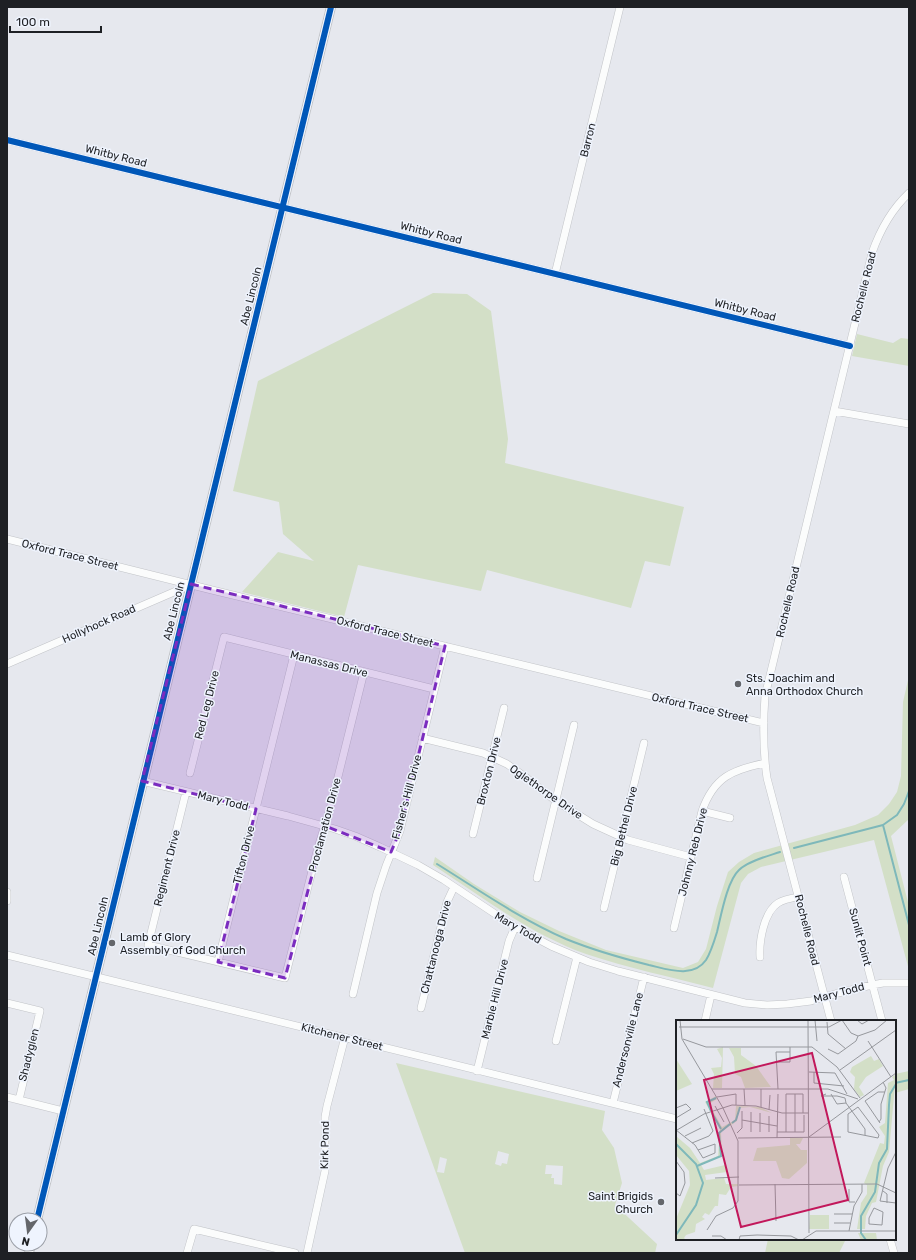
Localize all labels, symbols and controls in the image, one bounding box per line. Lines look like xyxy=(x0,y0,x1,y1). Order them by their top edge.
scale bar xyxy=(10,8,101,34)
text: 100 m xyxy=(16,15,50,29)
street label: Barron xyxy=(578,122,598,158)
street label: Whitby Road xyxy=(84,142,148,170)
street label: Whitby Road xyxy=(399,219,463,247)
street label: Rochelle Road xyxy=(849,250,879,324)
street label: Abe Lincoln xyxy=(237,265,265,327)
street label: Whitby Road xyxy=(713,296,777,324)
street label: Oxford Trace Street xyxy=(20,537,120,573)
street label: Rochelle Road xyxy=(773,565,803,639)
street label: Abe Lincoln xyxy=(160,580,188,642)
street label: Hollyhock Road xyxy=(60,602,138,646)
street label: Oxford Trace Street xyxy=(335,614,435,650)
street label: Manassas Drive xyxy=(289,648,369,680)
street label: Red Leg Drive xyxy=(192,669,222,741)
place label: Sts. Joachim and Anna Orthodox Church xyxy=(746,672,863,698)
marker: Sts. Joachim and Anna Orthodox Church xyxy=(733,679,743,689)
street label: Oxford Trace Street xyxy=(650,691,750,726)
street label: Broxton Drive xyxy=(474,735,504,807)
street label: Fisher's Hill Drive xyxy=(389,753,425,841)
street label: Oglethorpe Drive xyxy=(507,762,585,822)
street label: Proclamation Drive xyxy=(306,776,344,874)
street label: Big Bethel Drive xyxy=(608,785,640,867)
street label: Mary Todd xyxy=(196,788,250,814)
street label: Johnny Reb Drive xyxy=(676,806,710,898)
street label: Tifton Drive xyxy=(230,824,258,886)
street label: Regiment Drive xyxy=(151,828,183,908)
street label: Rochelle Road xyxy=(792,893,822,967)
street label: Abe Lincoln xyxy=(85,895,111,957)
street label: Chattanooga Drive xyxy=(418,899,454,995)
street label: Sunlit Point xyxy=(846,907,874,968)
street label: Mary Todd xyxy=(492,909,544,947)
place label: Lamb of Glory Assembly of God Church xyxy=(120,931,246,957)
marker: Lamb of Glory Assembly of God Church xyxy=(107,938,117,948)
street label: Marble Hill Drive xyxy=(479,958,511,1040)
street label: Mary Todd xyxy=(812,980,866,1006)
street label: Andersonville Lane xyxy=(610,991,646,1089)
inset map xyxy=(676,1020,896,1240)
street label: Kitchener Street xyxy=(300,1021,385,1054)
street label: Shadyglen xyxy=(16,1027,42,1083)
street label: Kirk Pond xyxy=(318,1121,332,1169)
place label: Saint Brigids Church xyxy=(588,1190,653,1216)
marker: Saint Brigids Church xyxy=(656,1197,666,1207)
north arrow xyxy=(8,1212,48,1252)
text: N xyxy=(20,1234,31,1248)

